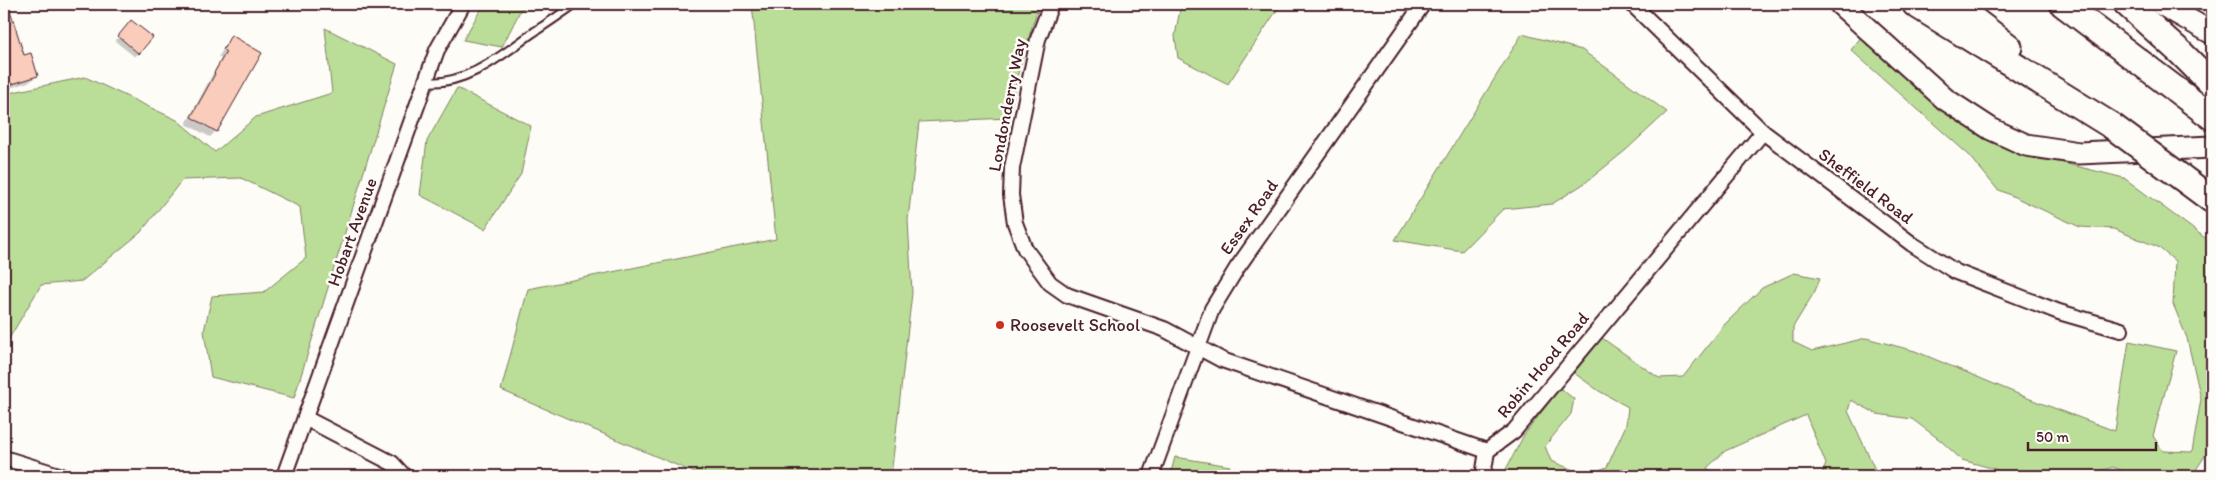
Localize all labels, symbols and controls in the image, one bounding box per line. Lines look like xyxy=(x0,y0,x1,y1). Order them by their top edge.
street label: Londonderry Way xyxy=(983,36,1031,173)
street label: Sheffield Road xyxy=(1814,143,1918,229)
street label: Hobart Avenue xyxy=(322,175,382,289)
street label: Essex Road xyxy=(1215,175,1283,259)
street label: Robin Hood Road xyxy=(1492,307,1594,423)
place label: Roosevelt School xyxy=(1010,314,1140,336)
marker: Roosevelt School xyxy=(994,319,1006,331)
scale bar xyxy=(2028,420,2156,452)
text: 50 m xyxy=(2036,428,2069,446)

